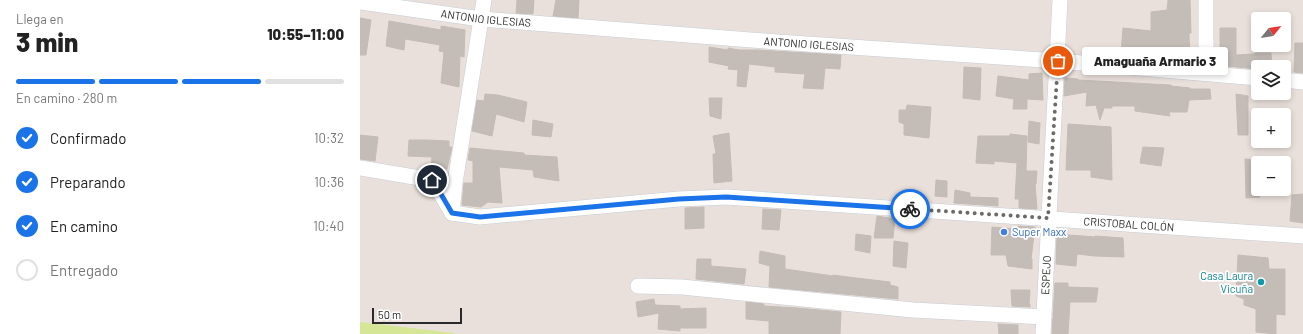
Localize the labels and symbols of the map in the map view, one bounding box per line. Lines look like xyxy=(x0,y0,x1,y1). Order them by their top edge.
street label: ANTONIO IGLESIAS xyxy=(440,6,531,29)
north arrow xyxy=(1251,12,1291,52)
street label: ANTONIO IGLESIAS xyxy=(763,34,855,53)
pin xyxy=(1041,44,1075,78)
callout: Amaguaña Armario 3 xyxy=(1082,47,1228,75)
pin xyxy=(415,163,449,197)
courier xyxy=(890,189,930,229)
street label: CRISTOBAL COLÓN xyxy=(1083,214,1175,233)
place label: Super Maxx xyxy=(1012,225,1066,238)
marker: Super Maxx xyxy=(999,227,1009,237)
street label: ESPEJO xyxy=(1038,255,1053,295)
place label: Casa Laura Vicuña xyxy=(1200,269,1253,295)
marker: Casa Laura Vicuña xyxy=(1256,277,1266,287)
scale bar xyxy=(372,306,462,325)

